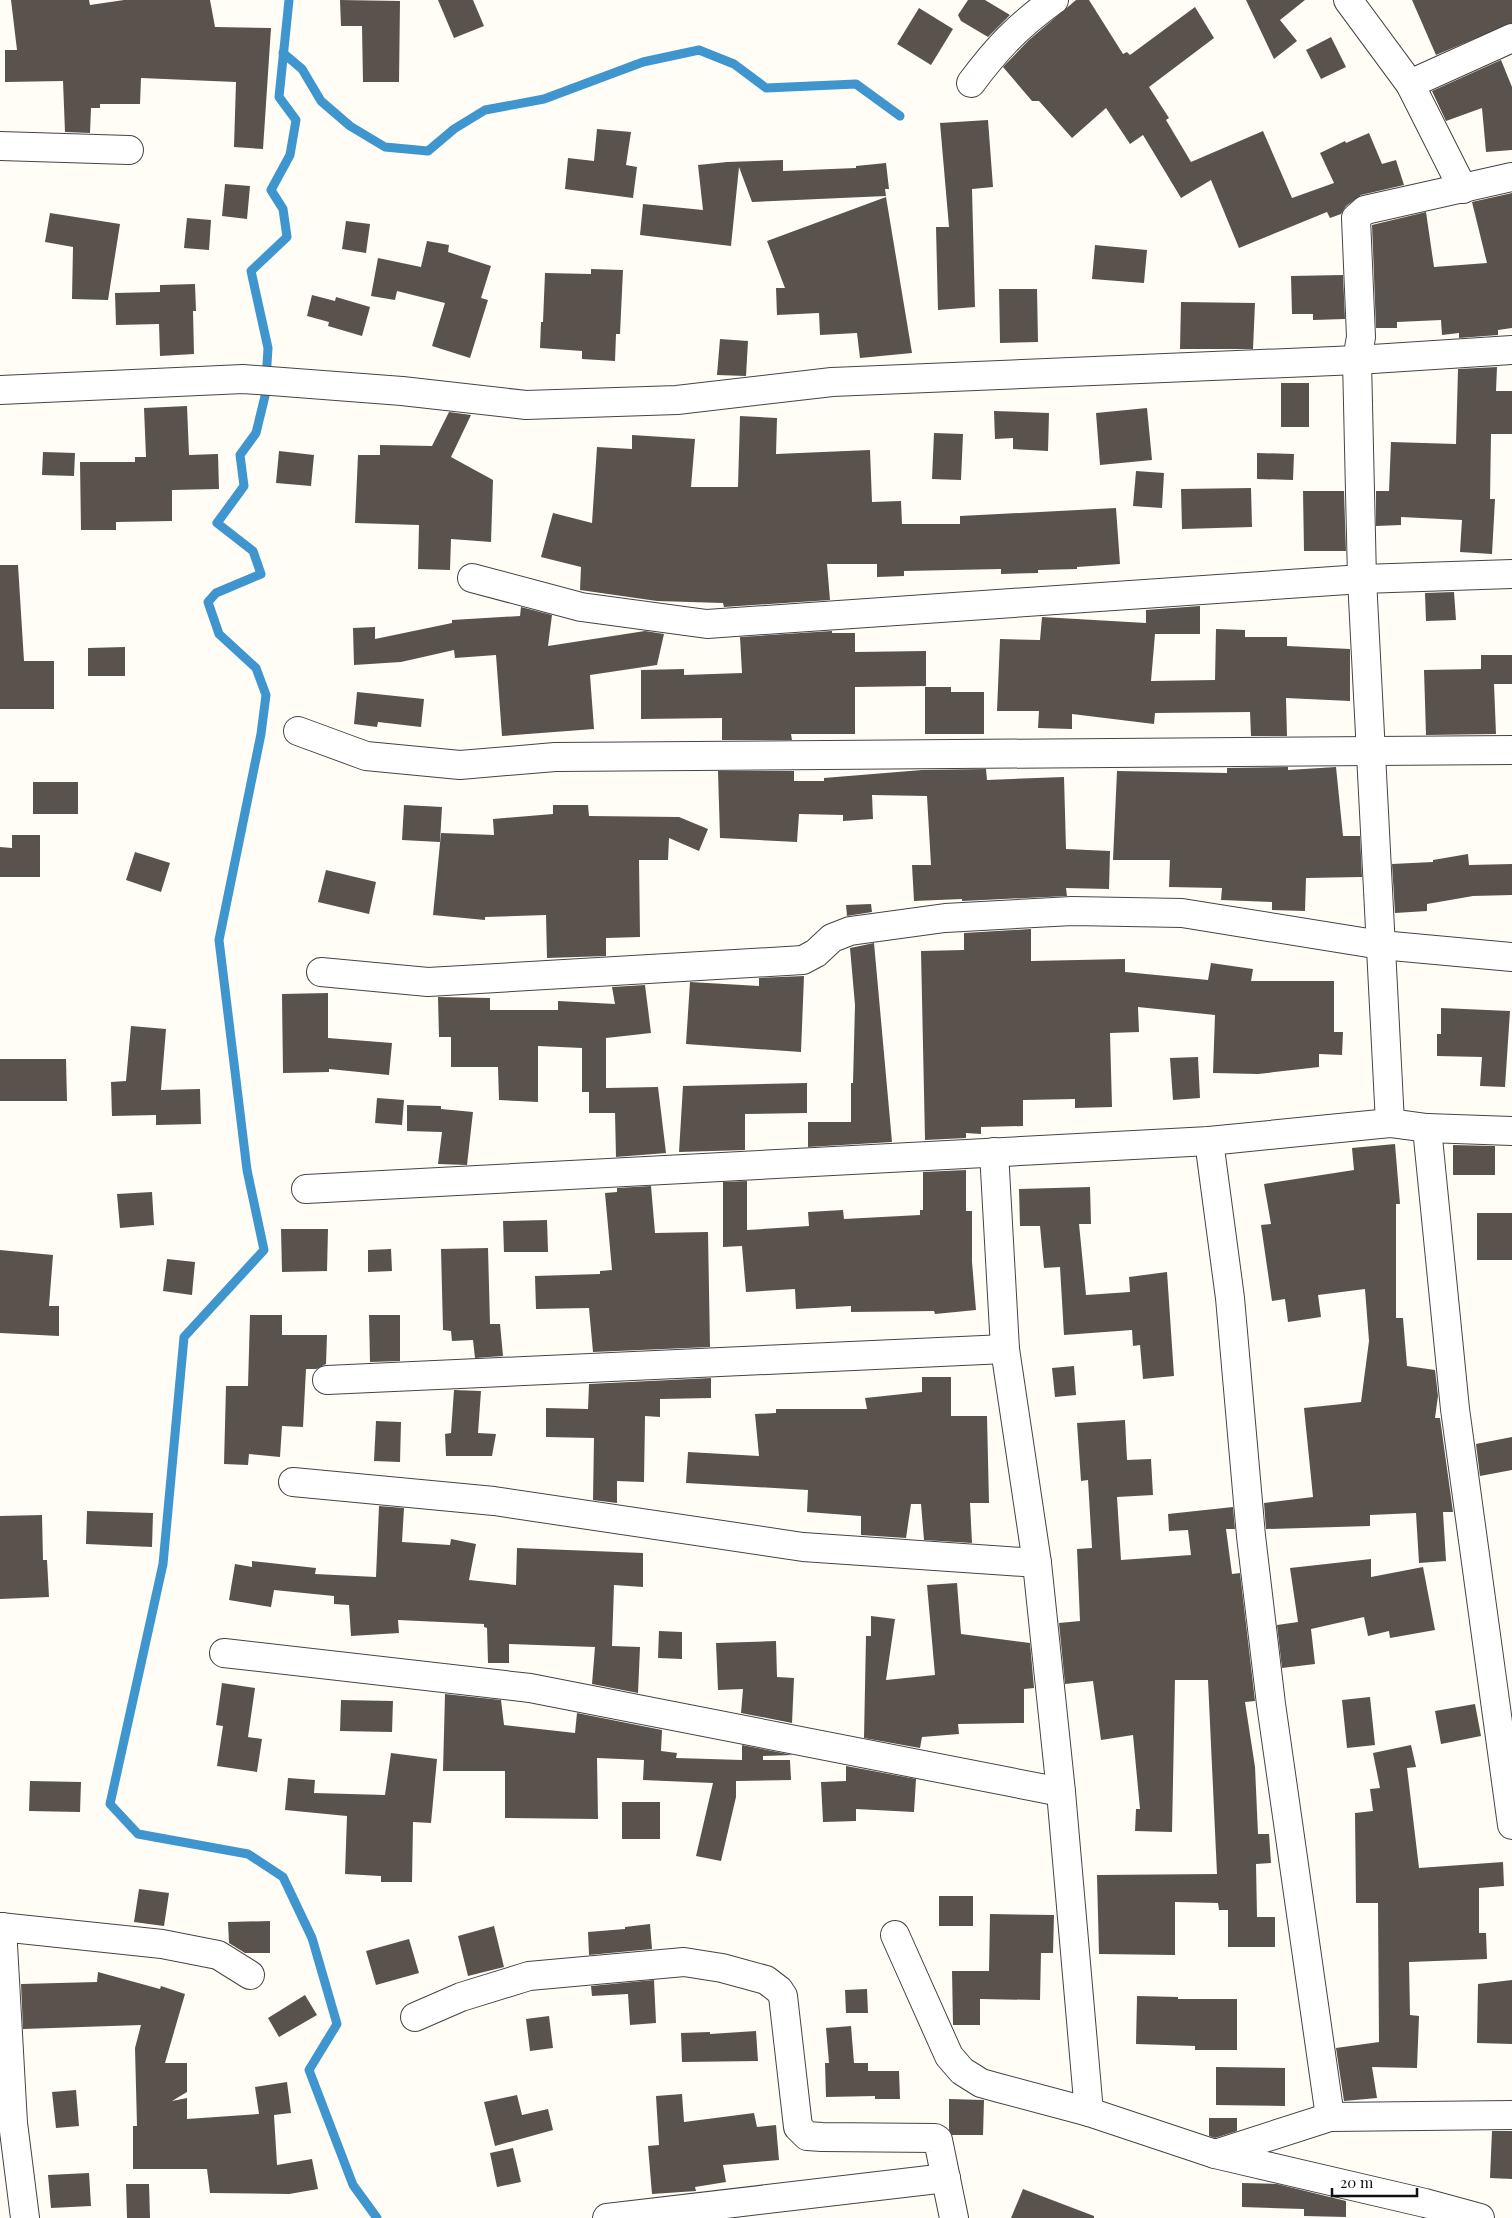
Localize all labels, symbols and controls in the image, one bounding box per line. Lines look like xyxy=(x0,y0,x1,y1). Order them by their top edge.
scale bar xyxy=(1332,2166,1417,2198)
text: 20 m xyxy=(1340,2172,1374,2192)

